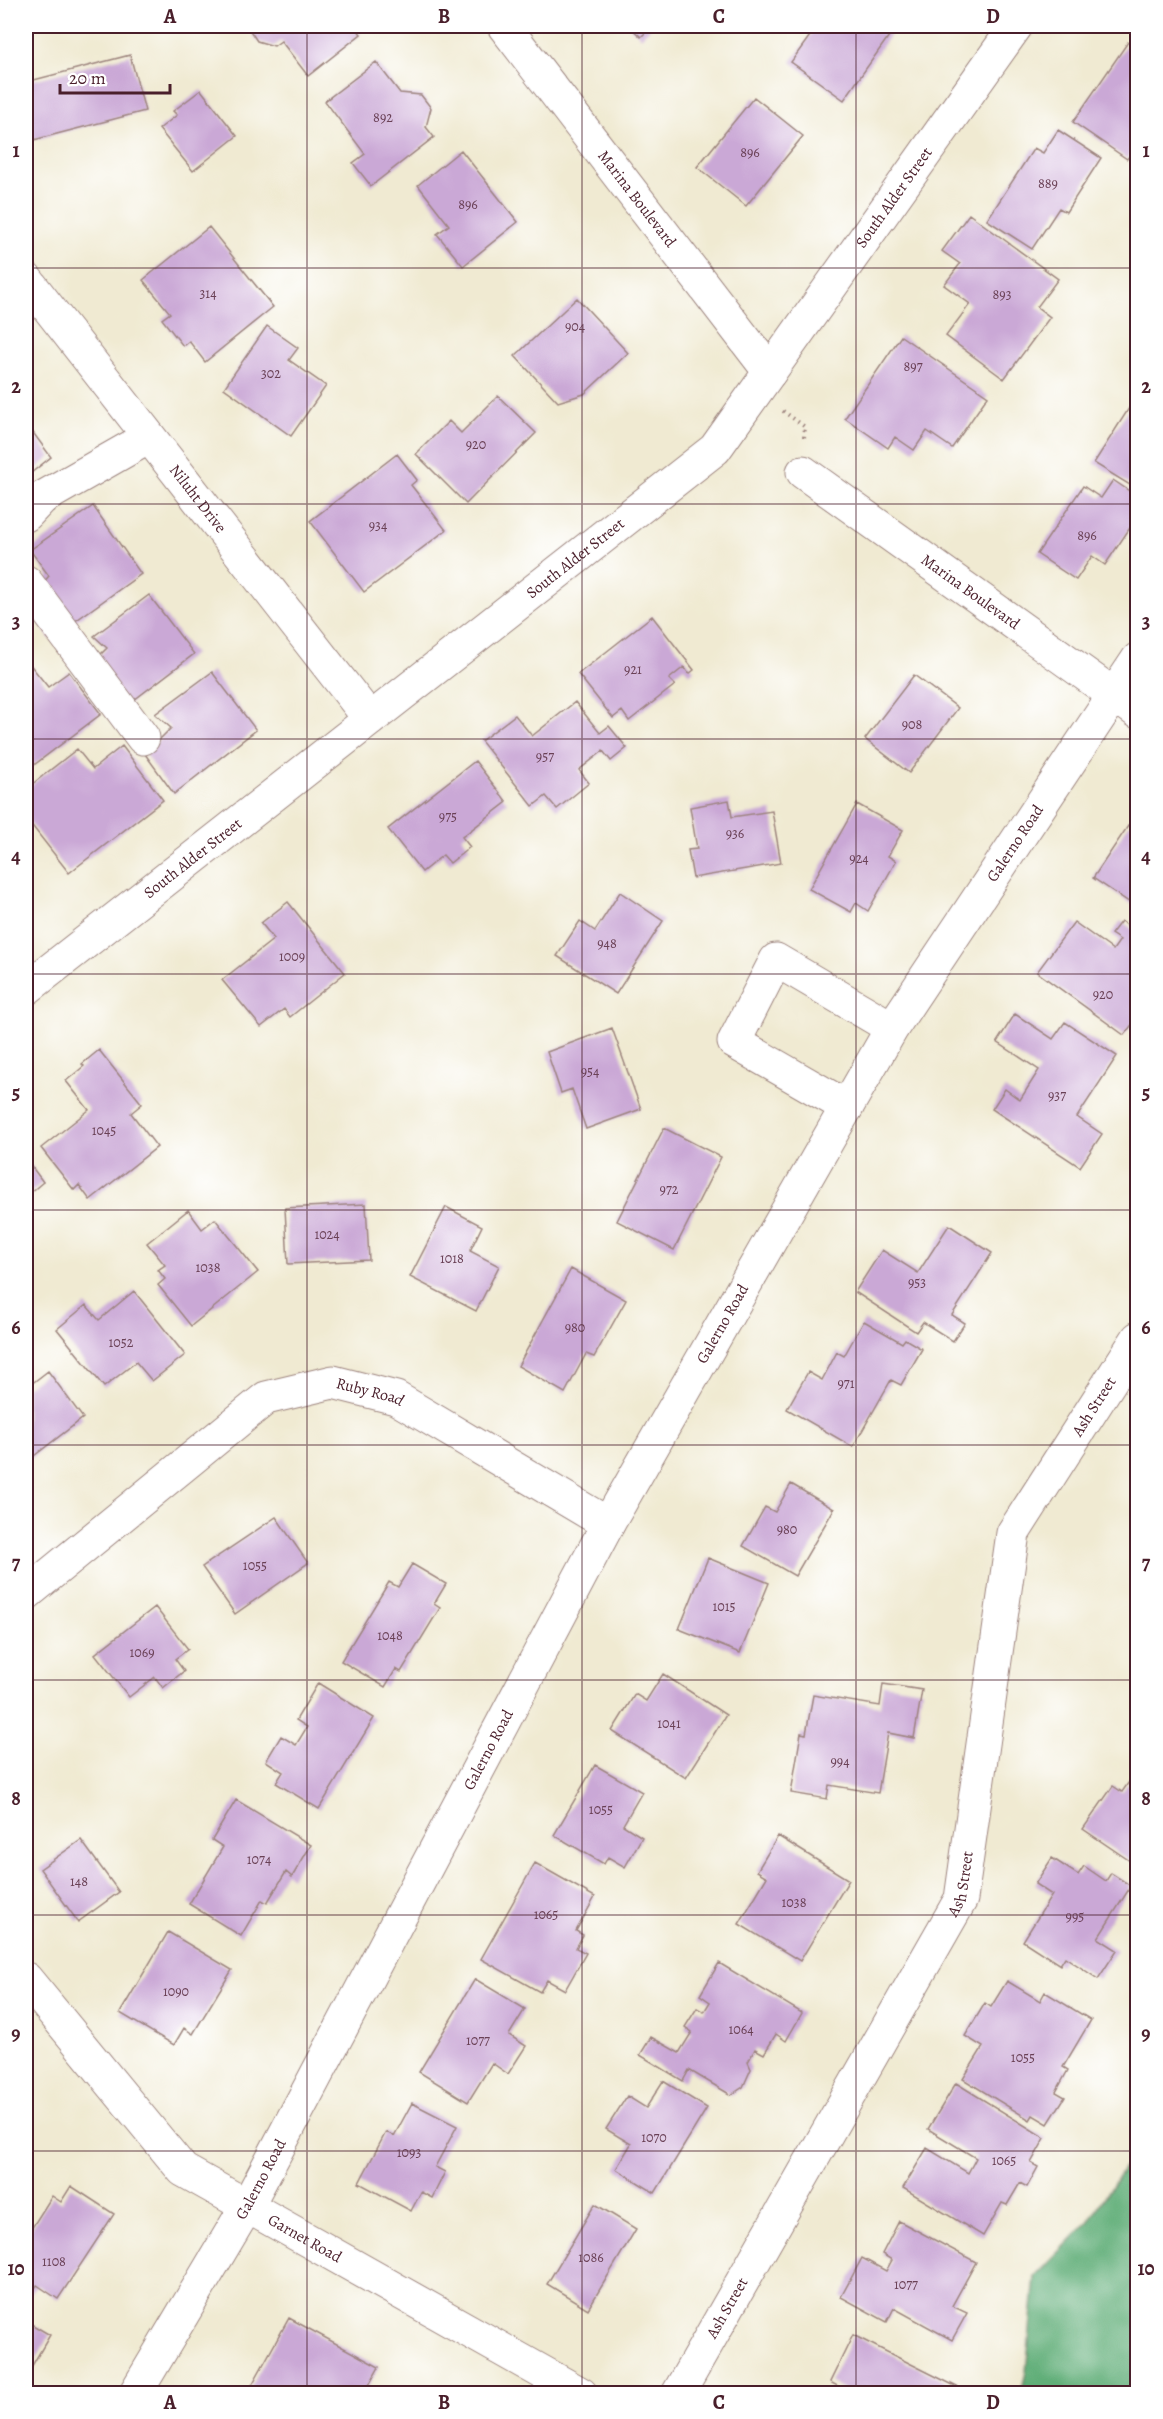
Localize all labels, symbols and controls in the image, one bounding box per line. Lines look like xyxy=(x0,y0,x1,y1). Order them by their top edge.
text: A xyxy=(163,3,177,30)
text: B xyxy=(438,3,450,30)
text: C xyxy=(713,3,725,30)
text: D xyxy=(986,3,1000,30)
scale bar xyxy=(60,57,170,95)
text: 20 m xyxy=(69,66,106,90)
house number: 892 xyxy=(373,108,393,127)
text: 1 xyxy=(12,137,20,164)
text: 1 xyxy=(1142,137,1150,164)
house number: 896 xyxy=(740,143,760,162)
street label: South Alder Street xyxy=(850,143,937,252)
street label: Marina Boulevard xyxy=(593,146,681,252)
house number: 889 xyxy=(1038,174,1058,193)
house number: 896 xyxy=(458,195,478,214)
house number: 314 xyxy=(200,284,216,303)
house number: 893 xyxy=(993,285,1012,304)
house number: 904 xyxy=(565,317,585,336)
house number: 897 xyxy=(903,357,923,376)
house number: 302 xyxy=(261,364,281,383)
text: 2 xyxy=(11,373,21,400)
text: 2 xyxy=(1141,373,1151,400)
house number: 920 xyxy=(466,435,486,454)
street label: Niluht Drive xyxy=(164,460,232,538)
street label: South Alder Street xyxy=(522,513,629,604)
house number: 934 xyxy=(369,516,387,535)
house number: 896 xyxy=(1077,526,1097,545)
street label: Marina Boulevard xyxy=(917,549,1025,635)
text: 3 xyxy=(12,608,20,635)
text: 3 xyxy=(1142,608,1150,635)
house number: 921 xyxy=(624,660,642,679)
house number: 908 xyxy=(902,715,923,734)
house number: 957 xyxy=(536,747,554,766)
street label: Galerno Road xyxy=(981,800,1049,886)
house number: 975 xyxy=(439,807,457,826)
street label: South Alder Street xyxy=(139,813,247,904)
house number: 936 xyxy=(726,824,744,843)
text: 4 xyxy=(11,843,21,870)
text: 4 xyxy=(1141,843,1151,870)
house number: 924 xyxy=(849,849,869,868)
house number: 948 xyxy=(597,934,617,953)
house number: 1009 xyxy=(279,947,305,966)
house number: 920 xyxy=(1093,985,1113,1004)
house number: 954 xyxy=(581,1062,599,1081)
text: 5 xyxy=(12,1079,20,1106)
text: 5 xyxy=(1142,1079,1150,1106)
house number: 937 xyxy=(1048,1086,1066,1105)
house number: 1045 xyxy=(92,1121,116,1140)
house number: 972 xyxy=(660,1180,679,1199)
house number: 1024 xyxy=(314,1225,340,1244)
house number: 1018 xyxy=(440,1249,464,1268)
house number: 1038 xyxy=(196,1258,221,1277)
house number: 953 xyxy=(908,1273,926,1292)
street label: Galerno Road xyxy=(691,1280,754,1368)
text: 6 xyxy=(11,1314,21,1341)
text: 6 xyxy=(1141,1314,1151,1341)
house number: 980 xyxy=(565,1318,585,1337)
house number: 1052 xyxy=(109,1333,134,1352)
street label: Ruby Road xyxy=(334,1372,409,1412)
street label: Ash Street xyxy=(1066,1373,1121,1442)
house number: 971 xyxy=(837,1374,855,1393)
house number: 980 xyxy=(777,1520,797,1539)
text: 7 xyxy=(12,1549,21,1576)
text: 7 xyxy=(1142,1549,1151,1576)
house number: 1055 xyxy=(243,1556,267,1575)
house number: 1015 xyxy=(712,1597,736,1616)
house number: 1048 xyxy=(377,1626,403,1645)
house number: 1069 xyxy=(129,1643,155,1662)
street label: Galerno Road xyxy=(458,1705,519,1794)
house number: 1041 xyxy=(657,1714,681,1733)
house number: 994 xyxy=(830,1752,850,1771)
text: 8 xyxy=(11,1785,21,1812)
text: 8 xyxy=(1141,1785,1151,1812)
house number: 1055 xyxy=(589,1800,613,1819)
house number: 1074 xyxy=(247,1850,271,1869)
street label: Ash Street xyxy=(942,1850,979,1921)
house number: 148 xyxy=(70,1872,88,1891)
house number: 1038 xyxy=(782,1893,807,1912)
house number: 1065 xyxy=(534,1905,558,1924)
house number: 995 xyxy=(1066,1907,1084,1926)
house number: 1090 xyxy=(163,1982,189,2001)
text: 9 xyxy=(11,2020,21,2047)
house number: 1064 xyxy=(728,2020,754,2039)
text: 9 xyxy=(1141,2020,1151,2047)
house number: 1077 xyxy=(466,2031,490,2050)
house number: 1055 xyxy=(1011,2048,1035,2067)
house number: 1070 xyxy=(641,2128,667,2147)
street label: Galerno Road xyxy=(230,2135,292,2224)
house number: 1093 xyxy=(397,2143,421,2162)
house number: 1065 xyxy=(992,2151,1016,2170)
street label: Garnet Road xyxy=(264,2209,346,2268)
house number: 1086 xyxy=(578,2248,604,2267)
house number: 1108 xyxy=(42,2252,66,2271)
text: 10 xyxy=(7,2255,25,2282)
text: 10 xyxy=(1137,2255,1155,2282)
street label: Ash Street xyxy=(700,2274,753,2343)
house number: 1077 xyxy=(894,2275,918,2294)
text: A xyxy=(163,2389,177,2416)
text: B xyxy=(438,2389,450,2416)
text: C xyxy=(713,2389,725,2416)
text: D xyxy=(986,2389,1000,2416)

